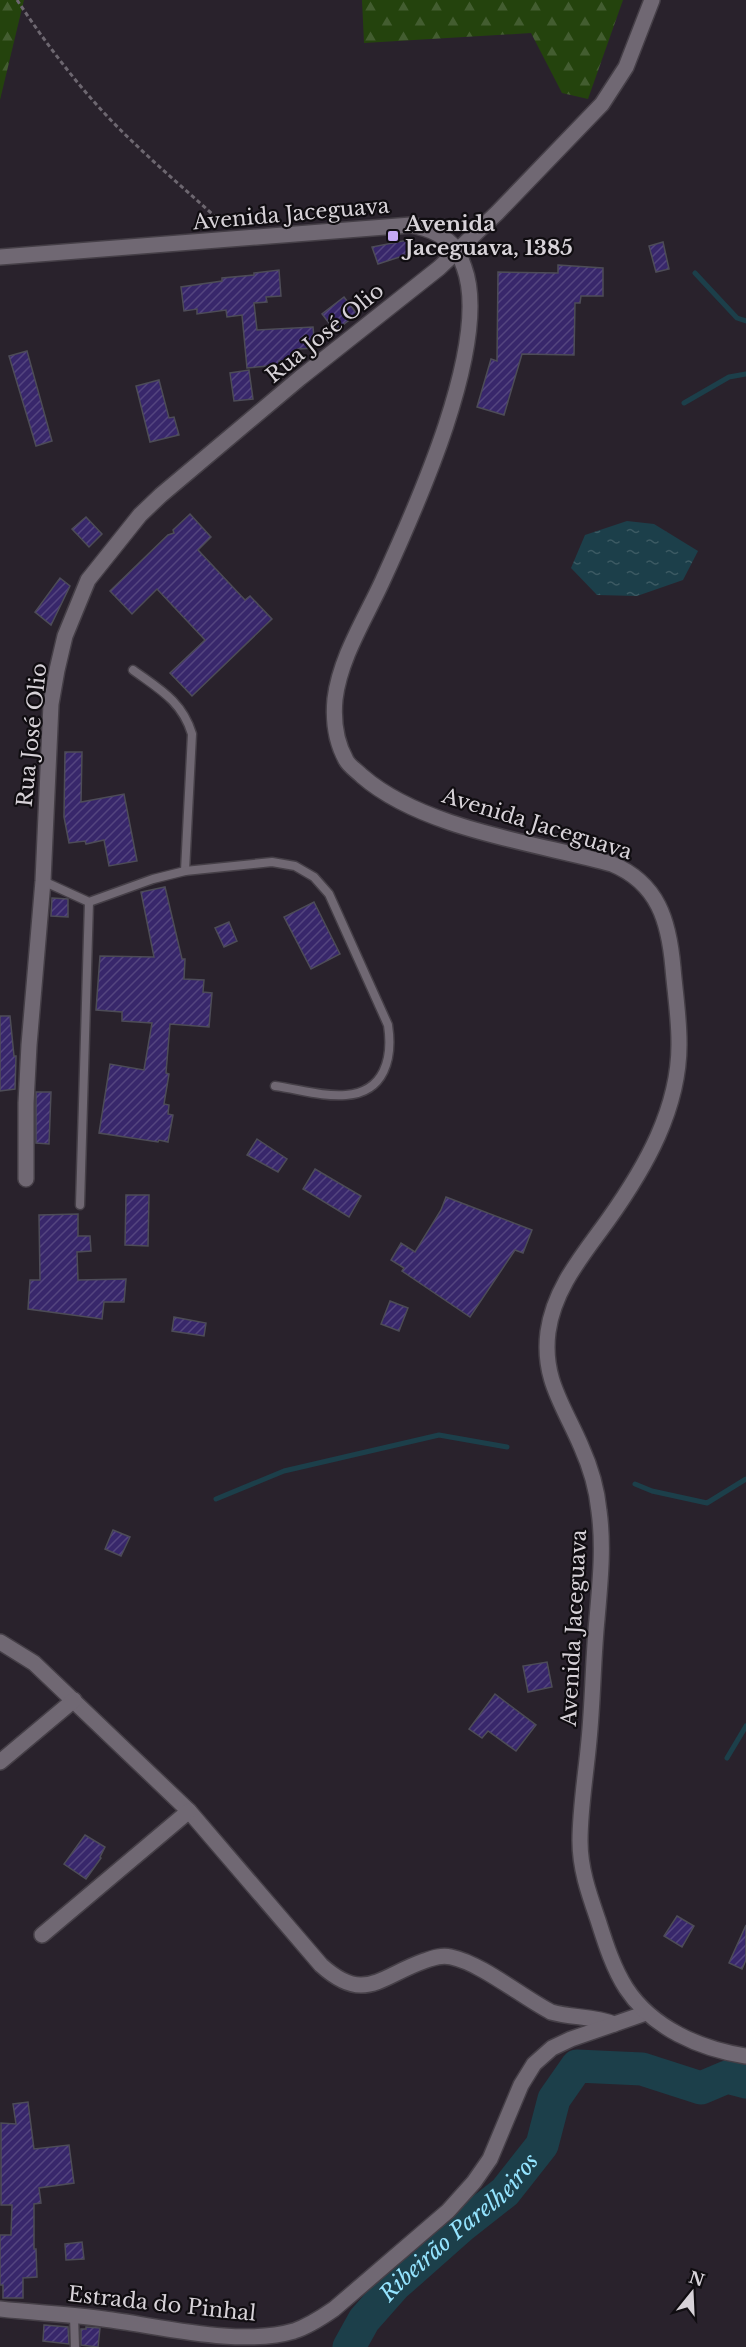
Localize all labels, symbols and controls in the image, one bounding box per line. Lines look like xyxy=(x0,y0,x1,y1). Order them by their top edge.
street label: Avenida Jaceguava xyxy=(191,192,391,236)
place label: Avenida Jaceguava, 1385 xyxy=(401,211,573,261)
marker: Avenida Jaceguava, 1385 xyxy=(386,229,400,243)
street label: Rua José Olio xyxy=(261,277,389,389)
street label: Rua José Olio xyxy=(12,662,52,808)
street label: Avenida Jaceguava xyxy=(438,782,635,865)
street label: Avenida Jaceguava xyxy=(556,1528,592,1728)
water label: Ribeirão Parelheiros xyxy=(373,2148,544,2307)
north arrow xyxy=(662,2263,722,2323)
text: N xyxy=(686,2267,707,2291)
street label: Estrada do Pinhal xyxy=(67,2281,257,2327)

